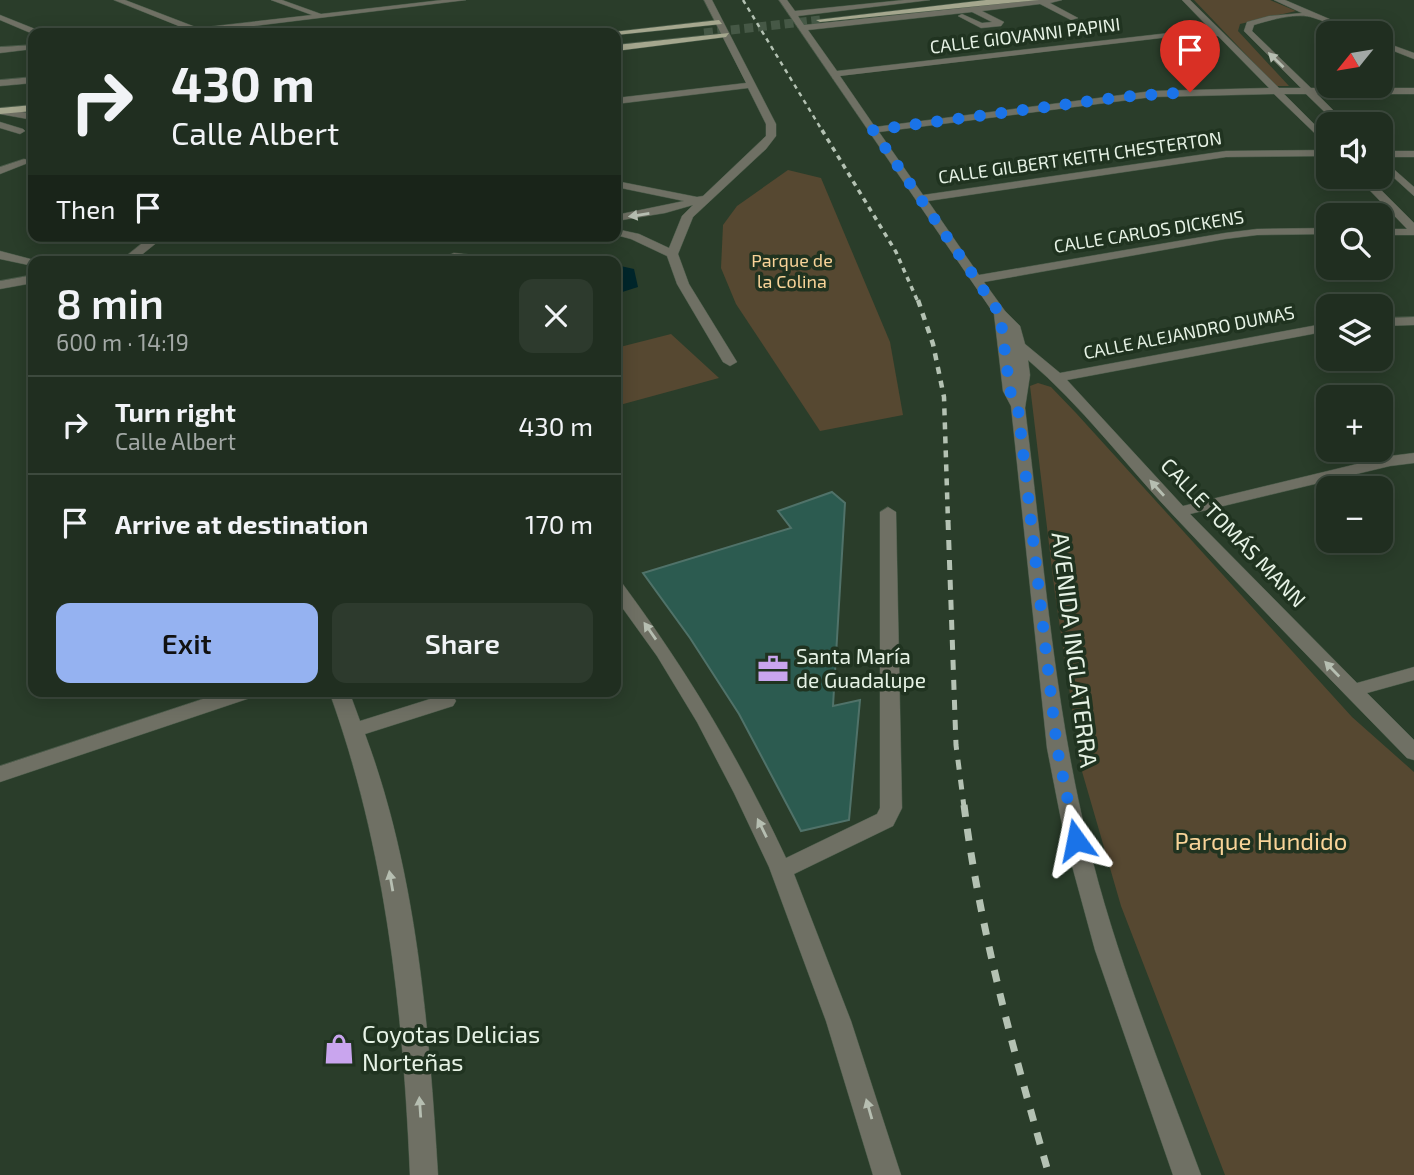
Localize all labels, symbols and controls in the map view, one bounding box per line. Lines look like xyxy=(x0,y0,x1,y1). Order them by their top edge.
street label: CALLE GIOVANNI PAPINI xyxy=(928,12,1121,58)
pin xyxy=(1160,20,1220,92)
north arrow xyxy=(1316,21,1393,98)
map controls xyxy=(1316,21,1393,553)
icon: arrive xyxy=(1171,31,1209,69)
one-way arrow xyxy=(1268,52,1285,68)
text: 430 m xyxy=(171,53,315,112)
icon: right xyxy=(56,56,147,147)
button: sound xyxy=(1316,112,1393,189)
text: Calle Albert xyxy=(171,113,339,151)
street label: CALLE GILBERT KEITH CHESTERTON xyxy=(937,126,1223,188)
icon: arrive xyxy=(129,189,167,227)
text: Then xyxy=(56,193,115,224)
button: search xyxy=(1316,203,1393,280)
street label: CALLE CARLOS DICKENS xyxy=(1052,205,1245,257)
one-way arrow xyxy=(628,210,650,221)
park label: Parque de la Colina xyxy=(751,249,833,292)
text: 8 min xyxy=(56,277,164,327)
button: close xyxy=(519,279,593,353)
button: layers xyxy=(1316,294,1393,371)
street label: CALLE ALEJANDRO DUMAS xyxy=(1082,301,1296,363)
text: 600 m · 14:19 xyxy=(56,328,189,356)
button: + xyxy=(1316,385,1393,462)
text: Turn right xyxy=(115,396,236,427)
icon: right xyxy=(56,406,94,444)
text: 430 m xyxy=(518,410,593,441)
text: Calle Albert xyxy=(115,427,236,455)
street label: CALLE TOMÁS MANN xyxy=(1156,452,1312,612)
button: − xyxy=(1316,476,1393,553)
one-way arrow xyxy=(1149,479,1165,497)
icon: arrive xyxy=(56,504,94,542)
text: Arrive at destination xyxy=(115,508,368,539)
text: 170 m xyxy=(525,508,593,539)
street label: AVENIDA INGLATERRA xyxy=(1047,530,1104,769)
button: Exit xyxy=(56,603,318,683)
button: Share xyxy=(332,603,593,683)
one-way arrow xyxy=(643,622,657,640)
place label: Santa María de Guadalupe xyxy=(796,643,926,692)
office icon: Santa María de Guadalupe xyxy=(756,652,790,686)
one-way arrow xyxy=(1323,661,1340,678)
position arrow xyxy=(1039,803,1113,877)
one-way arrow xyxy=(756,818,767,838)
park label: Parque Hundido xyxy=(1175,826,1347,855)
one-way arrow xyxy=(385,870,396,892)
place label: Coyotas Delicias Norteñas xyxy=(362,1019,540,1076)
shop icon: Coyotas Delicias Norteñas xyxy=(322,1032,356,1066)
one-way arrow xyxy=(414,1096,425,1118)
one-way arrow xyxy=(863,1099,873,1120)

